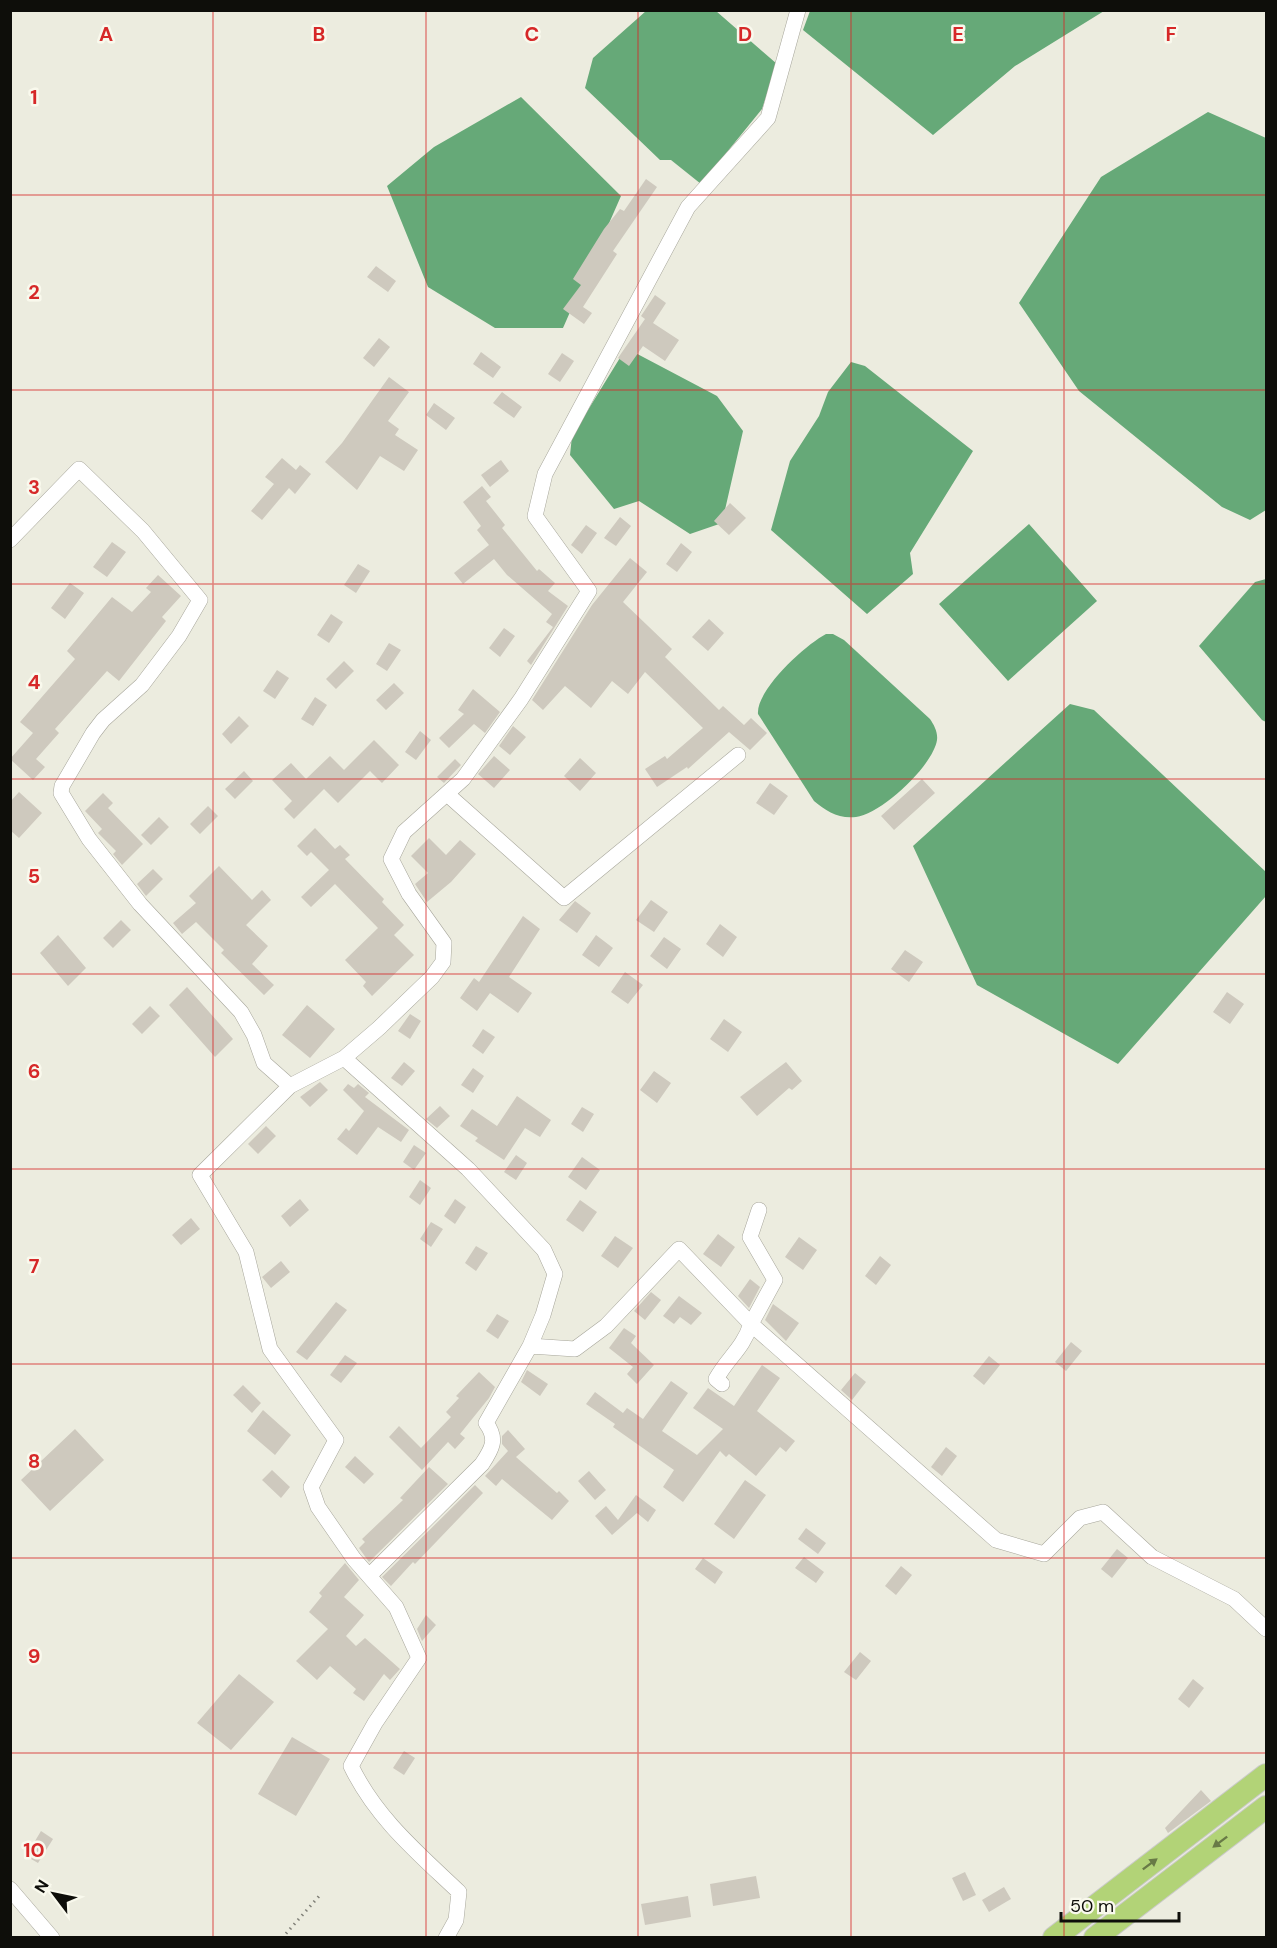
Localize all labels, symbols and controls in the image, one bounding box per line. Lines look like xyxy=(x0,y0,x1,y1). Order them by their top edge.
text: A xyxy=(99,21,113,47)
text: B xyxy=(313,21,325,47)
text: C xyxy=(525,21,539,47)
text: D xyxy=(738,21,752,47)
text: E xyxy=(952,21,964,47)
text: F xyxy=(1165,21,1177,47)
text: 1 xyxy=(30,84,38,110)
text: 2 xyxy=(28,279,40,305)
text: 3 xyxy=(28,474,40,500)
text: 4 xyxy=(28,669,41,695)
text: 5 xyxy=(28,863,40,889)
text: 6 xyxy=(28,1058,40,1084)
text: 7 xyxy=(29,1253,40,1279)
text: 8 xyxy=(28,1448,40,1474)
text: 9 xyxy=(28,1643,40,1669)
one-way arrow xyxy=(1212,1836,1228,1848)
text: 10 xyxy=(23,1837,45,1863)
one-way arrow xyxy=(1143,1858,1158,1870)
north arrow xyxy=(24,1864,84,1924)
text: N xyxy=(30,1876,54,1897)
scale bar xyxy=(1061,1885,1180,1923)
text: 50 m xyxy=(1070,1894,1114,1918)

